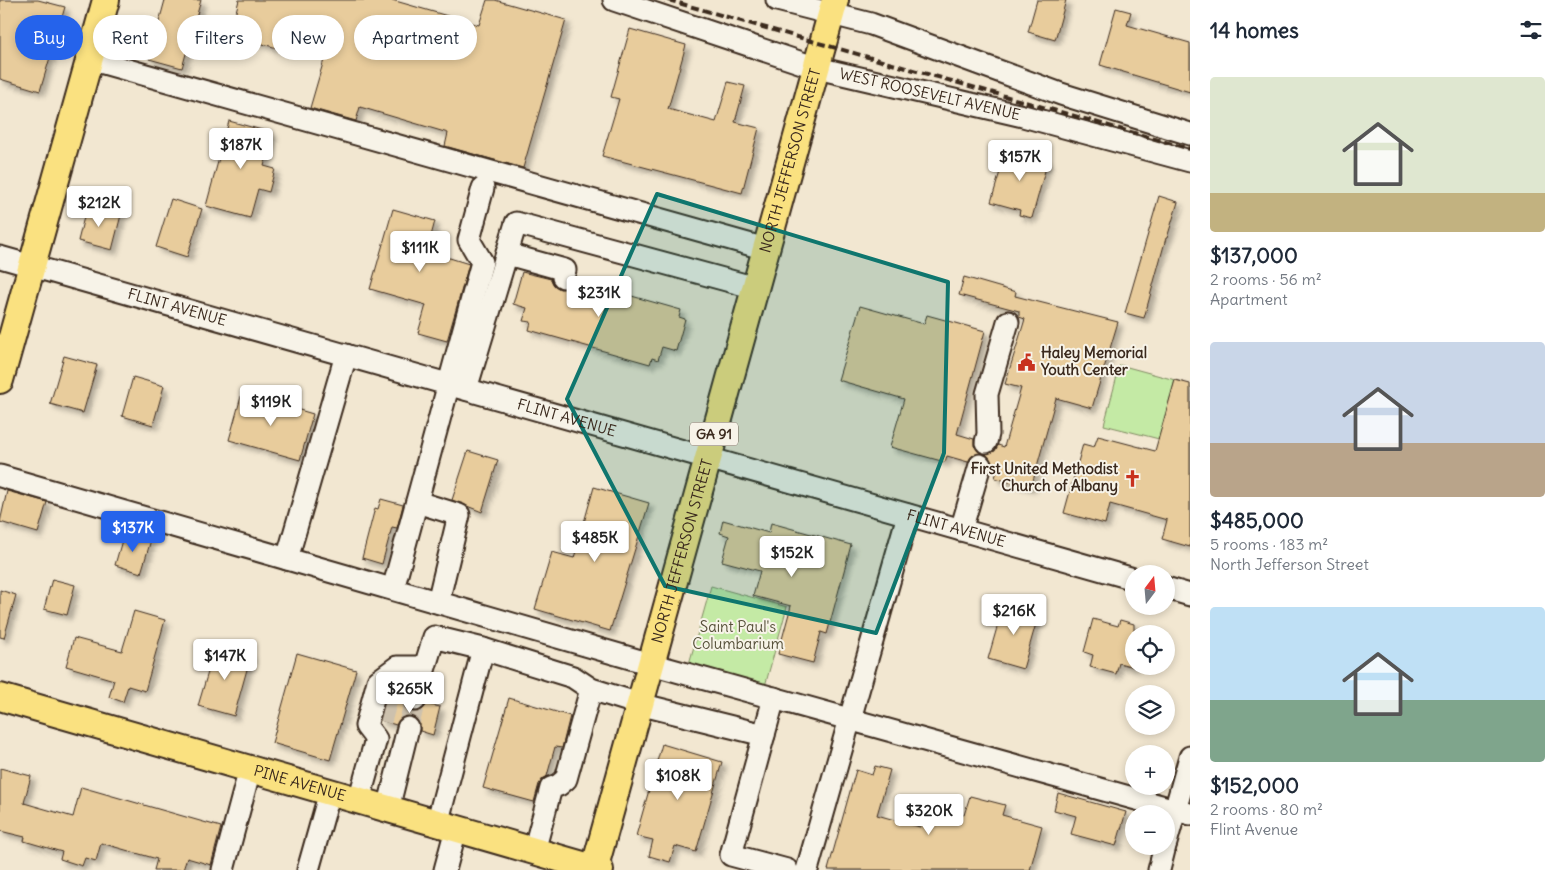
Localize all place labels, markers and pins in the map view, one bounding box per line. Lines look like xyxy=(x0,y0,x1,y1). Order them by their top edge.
pin: $187K xyxy=(206,128,276,170)
pin: $157K xyxy=(985,140,1055,182)
pin: $212K xyxy=(64,186,134,228)
pin: $111K xyxy=(385,230,455,273)
pin: $231K xyxy=(564,276,634,318)
place label: Haley Memorial Youth Center xyxy=(1040,343,1147,379)
public building icon: Haley Memorial Youth Center xyxy=(1017,352,1037,372)
pin: $119K xyxy=(236,384,306,427)
place label: First United Methodist Church of Albany xyxy=(971,459,1119,496)
church icon: First United Methodist Church of Albany xyxy=(1122,468,1142,488)
pin: $137K xyxy=(98,510,168,553)
pin: $485K xyxy=(560,520,630,563)
pin: $152K xyxy=(757,536,827,578)
pin: $216K xyxy=(979,594,1049,636)
pin: $147K xyxy=(190,638,260,681)
pin: $265K xyxy=(375,672,445,714)
pin: $108K xyxy=(643,758,713,801)
pin: $320K xyxy=(894,794,964,836)

